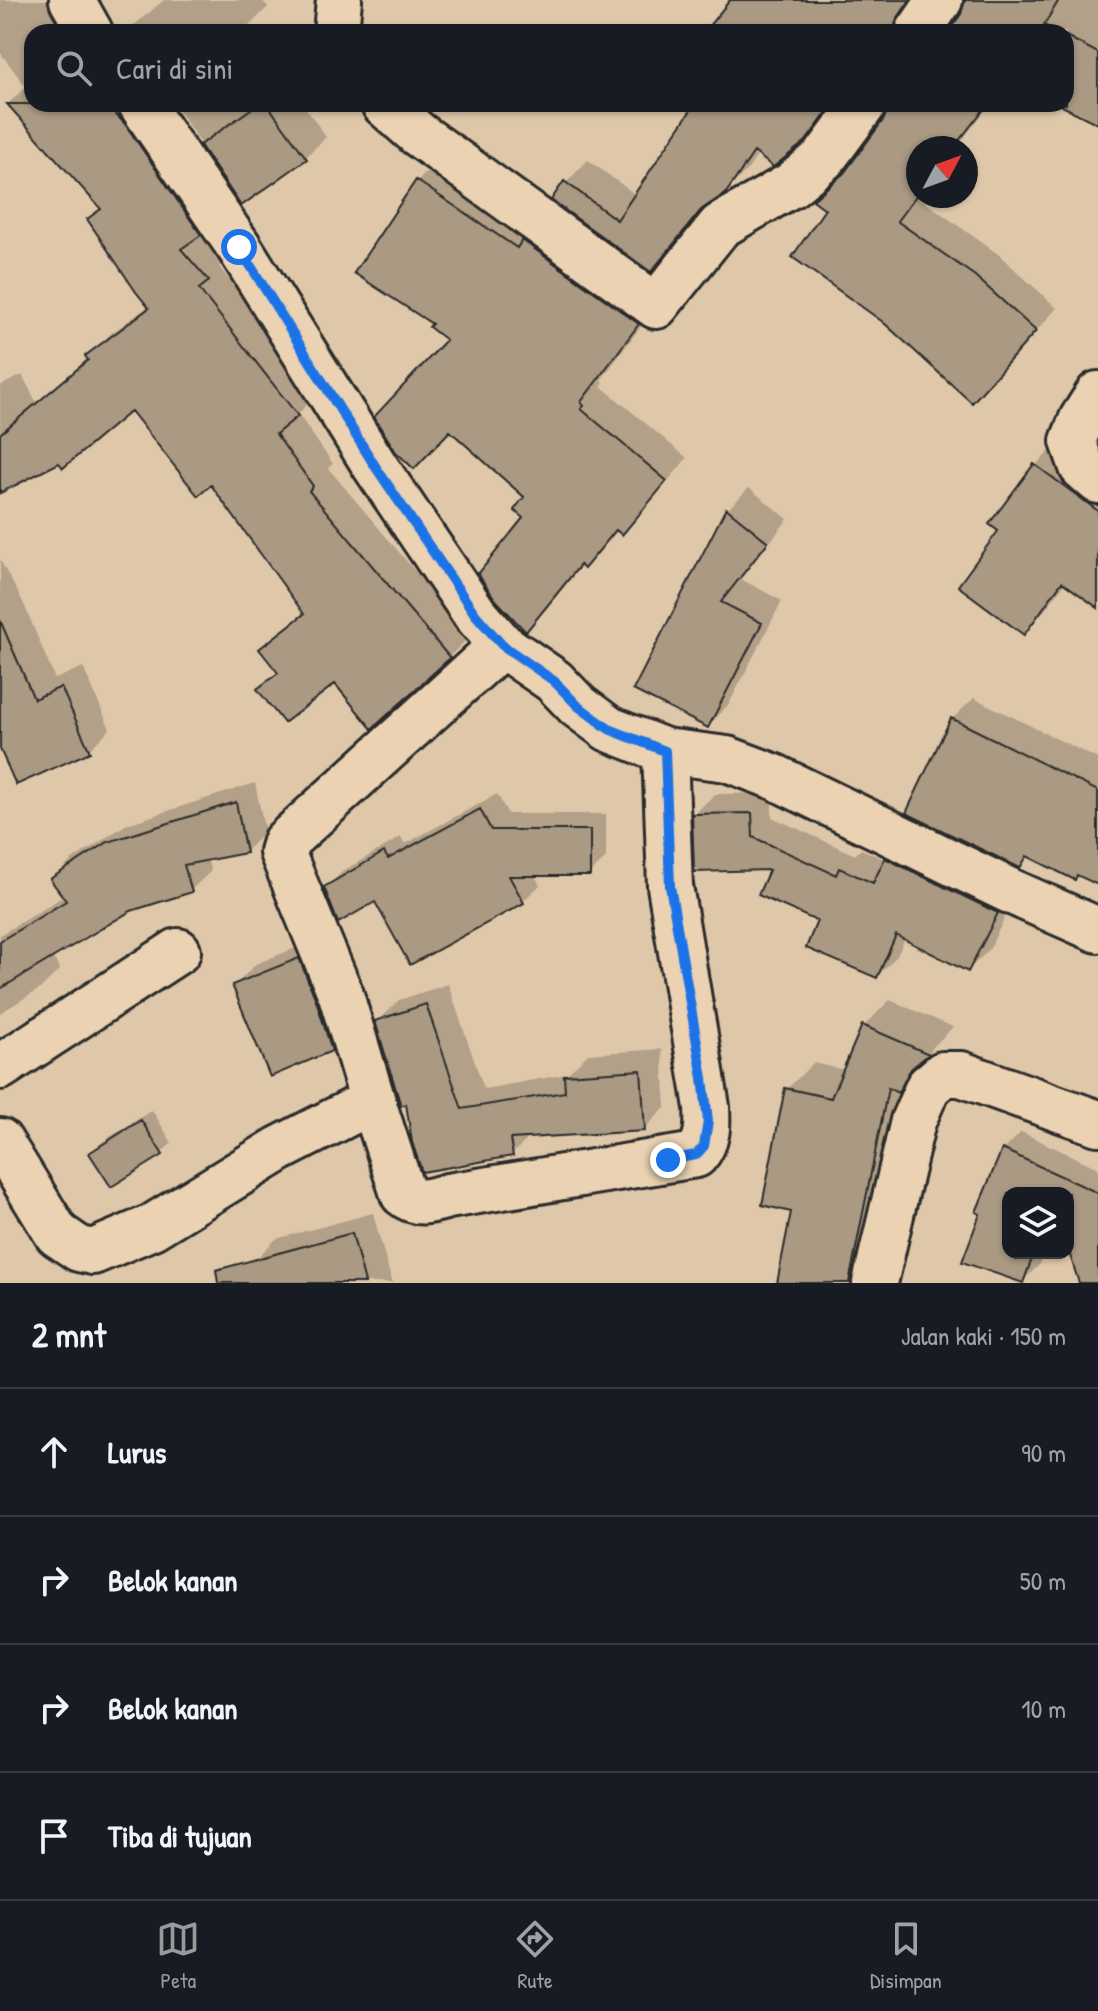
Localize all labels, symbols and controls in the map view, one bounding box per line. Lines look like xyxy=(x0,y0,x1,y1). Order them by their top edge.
search box xyxy=(24,24,1074,112)
icon: search xyxy=(52,46,96,90)
text: Cari di sini xyxy=(116,48,233,88)
north arrow xyxy=(906,136,978,208)
route start xyxy=(221,229,257,265)
route end xyxy=(650,1142,686,1178)
map controls xyxy=(1002,1187,1074,1259)
button: layers xyxy=(1002,1187,1074,1259)
text: 2 mnt xyxy=(32,1312,106,1358)
text: Jalan kaki · 150 m xyxy=(901,1318,1066,1353)
icon: ahead xyxy=(32,1430,76,1474)
text: Lurus xyxy=(108,1432,166,1472)
text: 90 m xyxy=(1021,1435,1066,1470)
icon: right xyxy=(32,1558,76,1602)
text: Belok kanan xyxy=(108,1560,238,1600)
text: 50 m xyxy=(1020,1563,1066,1598)
icon: right xyxy=(32,1686,76,1730)
text: Belok kanan xyxy=(108,1688,238,1728)
text: 10 m xyxy=(1021,1691,1066,1726)
icon: arrive xyxy=(32,1814,76,1858)
text: Tiba di tujuan xyxy=(108,1816,252,1856)
tab: Peta xyxy=(156,1917,200,1995)
tab: Rute xyxy=(513,1917,557,1995)
tab: Disimpan xyxy=(870,1917,942,1995)

